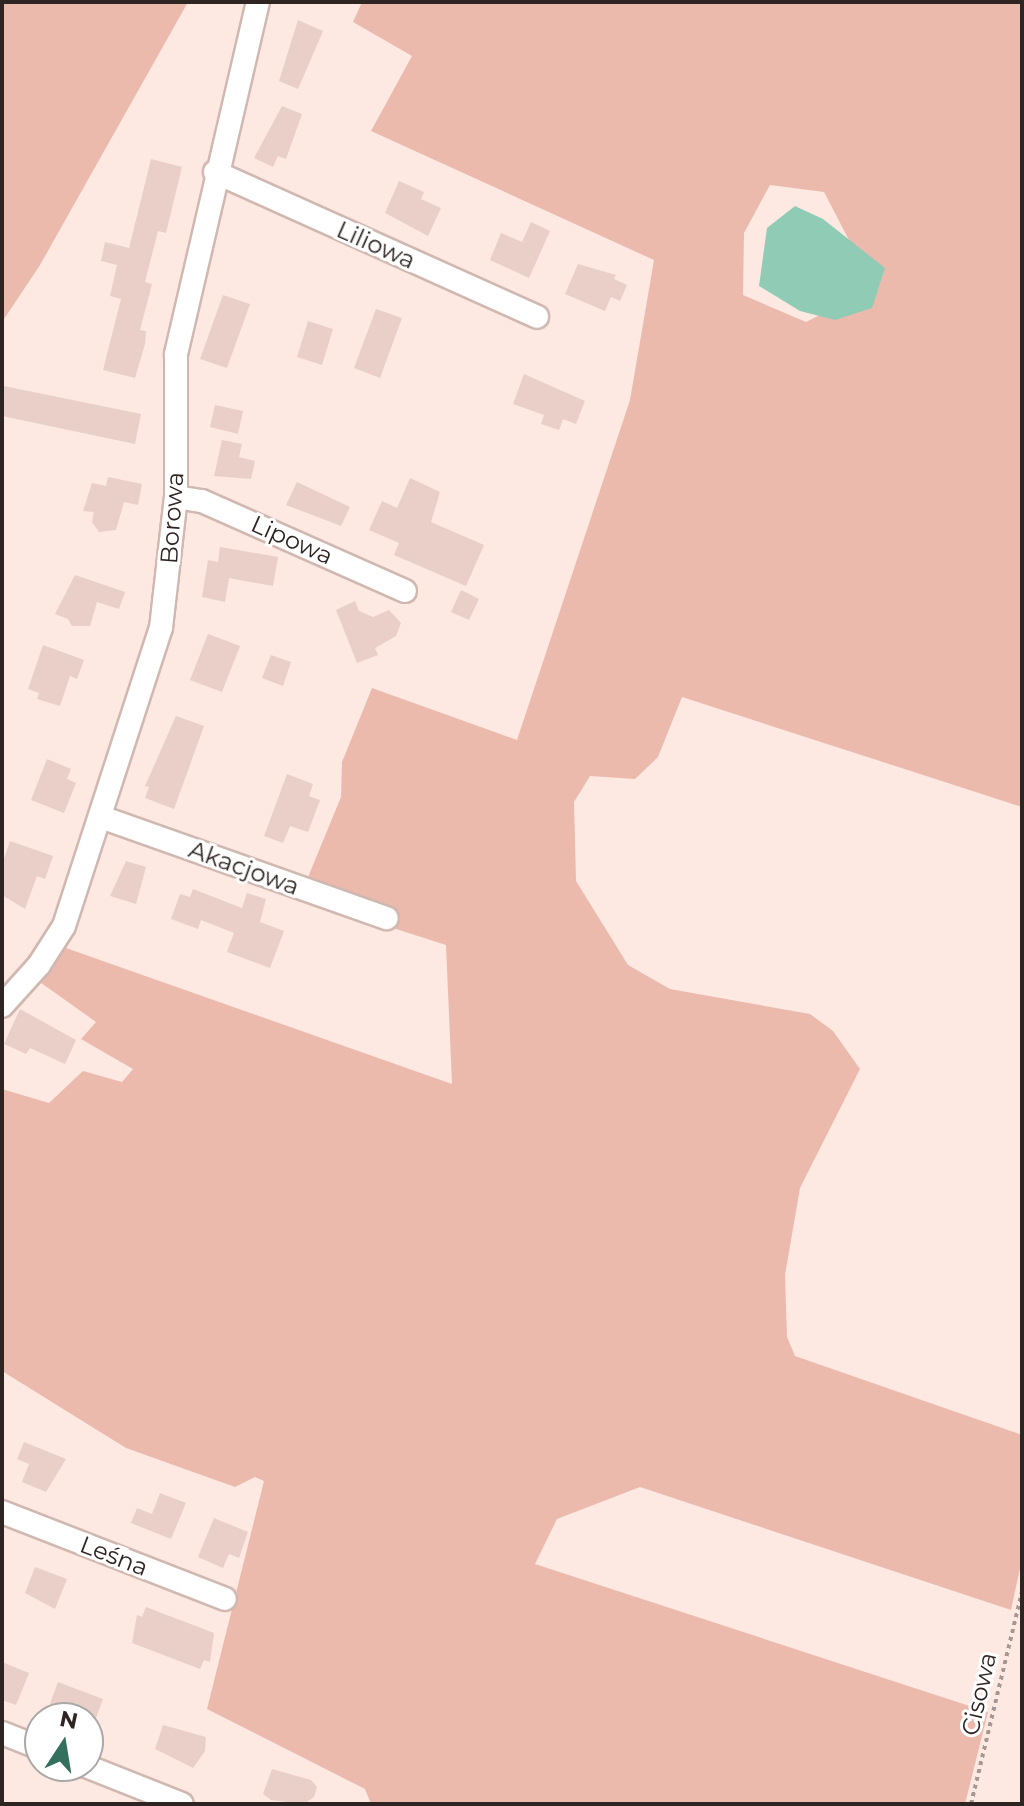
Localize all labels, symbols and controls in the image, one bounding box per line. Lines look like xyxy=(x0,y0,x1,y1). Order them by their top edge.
street label: Liliowa xyxy=(332,215,420,275)
street label: Borowa xyxy=(154,471,190,565)
street label: Lipowa xyxy=(247,509,337,571)
street label: Akacjowa xyxy=(185,835,303,901)
street label: Leśna xyxy=(76,1530,152,1582)
street label: Cisowa xyxy=(955,1650,1003,1738)
north arrow xyxy=(24,1702,104,1782)
text: N xyxy=(57,1705,80,1735)

